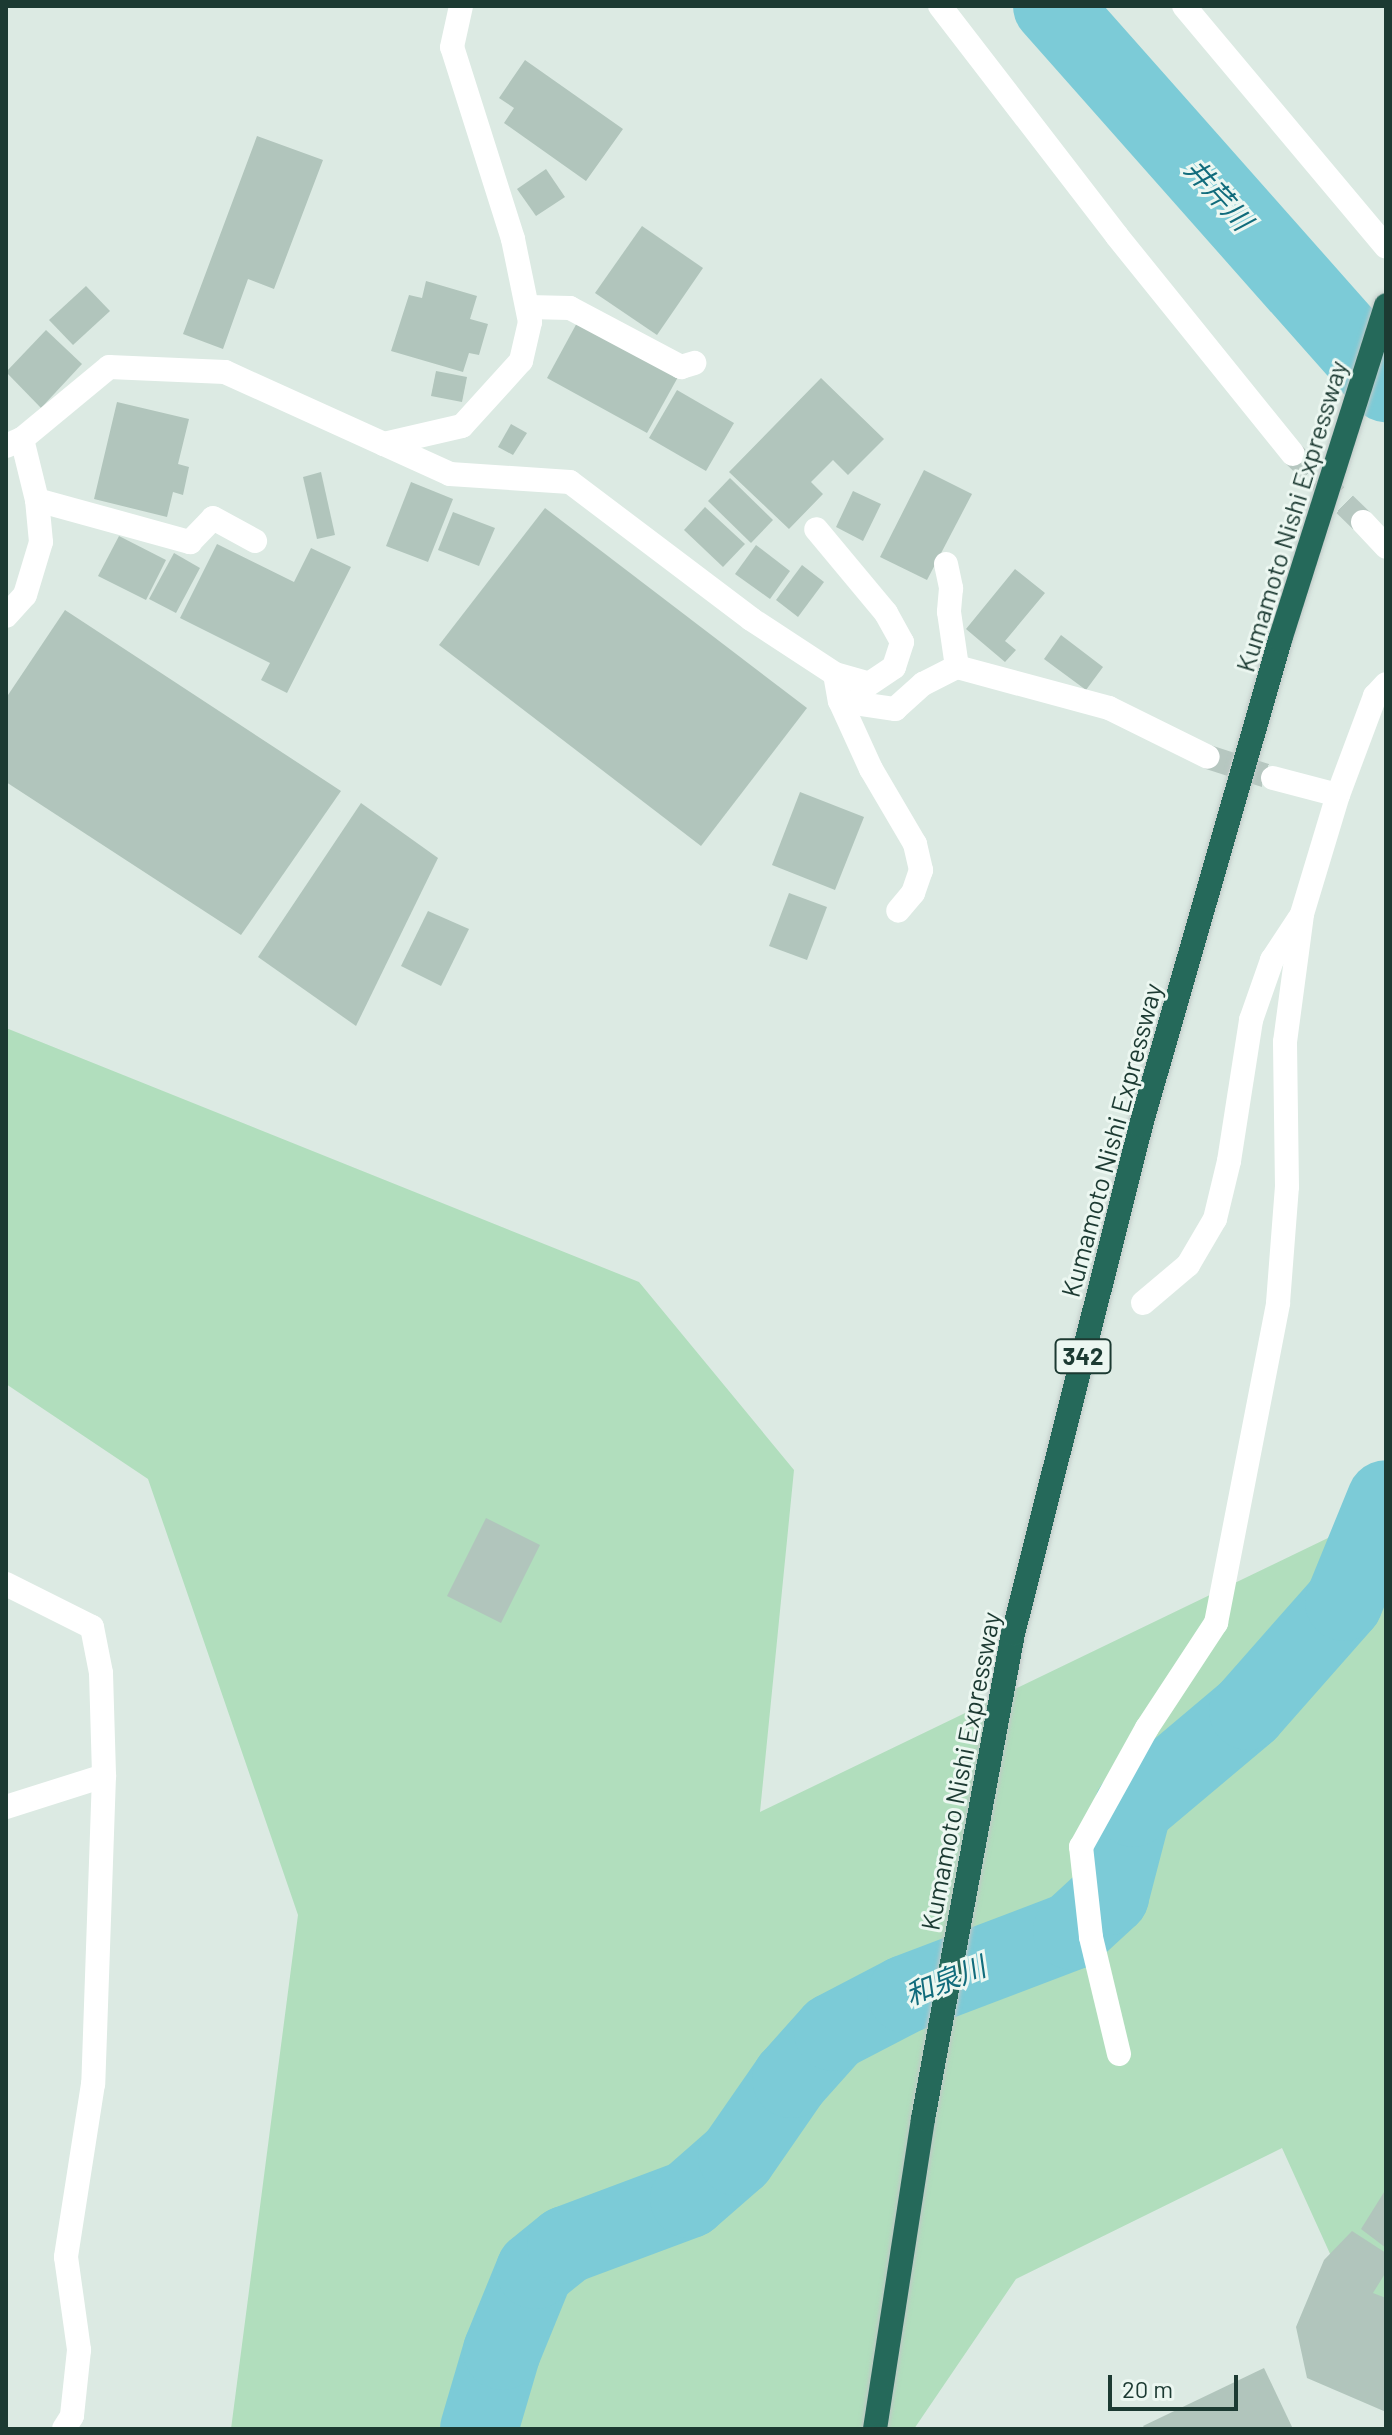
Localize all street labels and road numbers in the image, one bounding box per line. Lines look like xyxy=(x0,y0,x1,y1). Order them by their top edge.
street label: Kumamoto Nishi Expressway xyxy=(1229,357,1353,675)
street label: Kumamoto Nishi Expressway xyxy=(1054,980,1168,1300)
road number: 342 xyxy=(1053,1336,1113,1376)
street label: Kumamoto Nishi Expressway xyxy=(914,1609,1006,1933)

